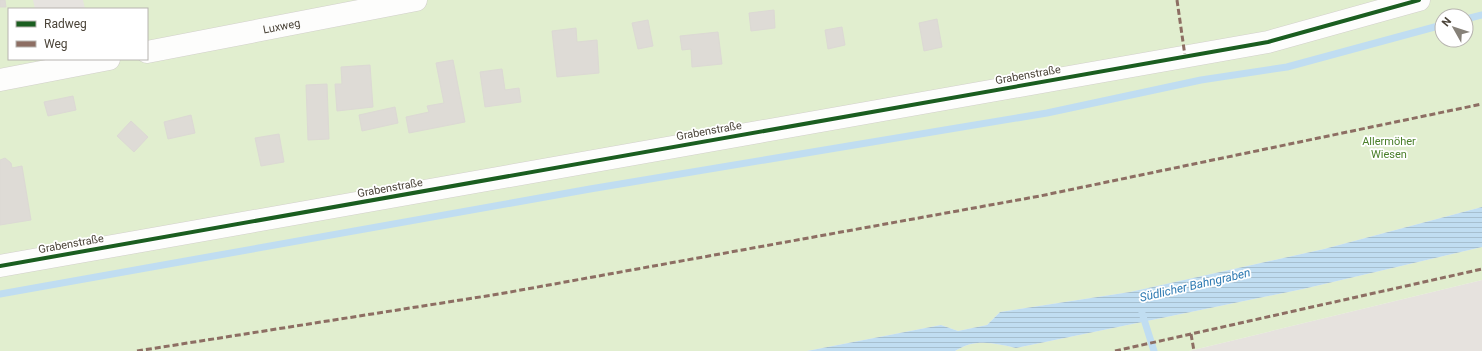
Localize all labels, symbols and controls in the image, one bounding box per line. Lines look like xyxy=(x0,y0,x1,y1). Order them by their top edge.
legend xyxy=(8,8,148,60)
north arrow xyxy=(1434,8,1474,48)
text: N xyxy=(1439,15,1454,29)
street label: Luxweg xyxy=(262,16,301,36)
text: Radweg xyxy=(44,17,87,31)
text: Weg xyxy=(44,37,68,51)
street label: Grabenstraße xyxy=(994,63,1062,87)
street label: Grabenstraße xyxy=(675,119,743,143)
park label: Allermöher Wiesen xyxy=(1362,135,1416,161)
street label: Grabenstraße xyxy=(356,176,424,200)
street label: Grabenstraße xyxy=(37,232,105,256)
water label: Südlicher Bahngraben xyxy=(1138,265,1252,305)

